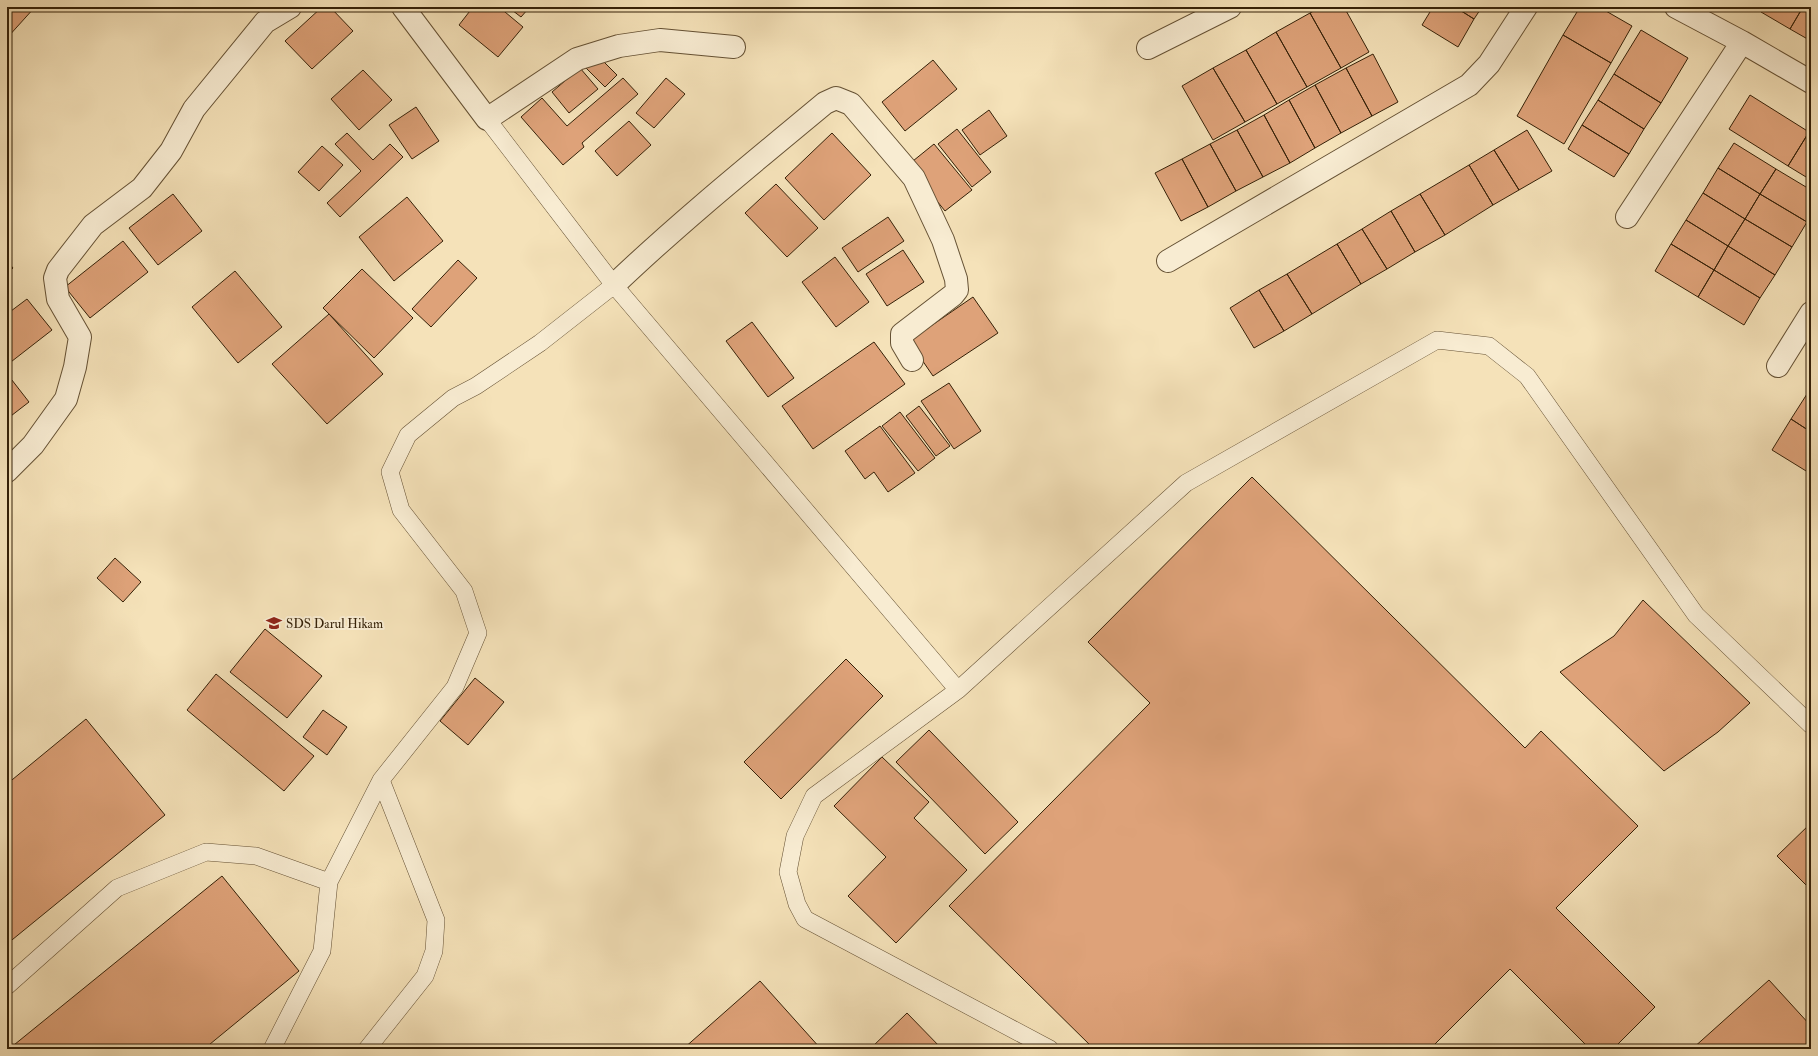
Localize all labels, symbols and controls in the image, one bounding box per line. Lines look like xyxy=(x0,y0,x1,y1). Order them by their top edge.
school or university icon: SDS Darul Hikam xyxy=(265,614,283,632)
place label: SDS Darul Hikam xyxy=(286,616,383,632)

